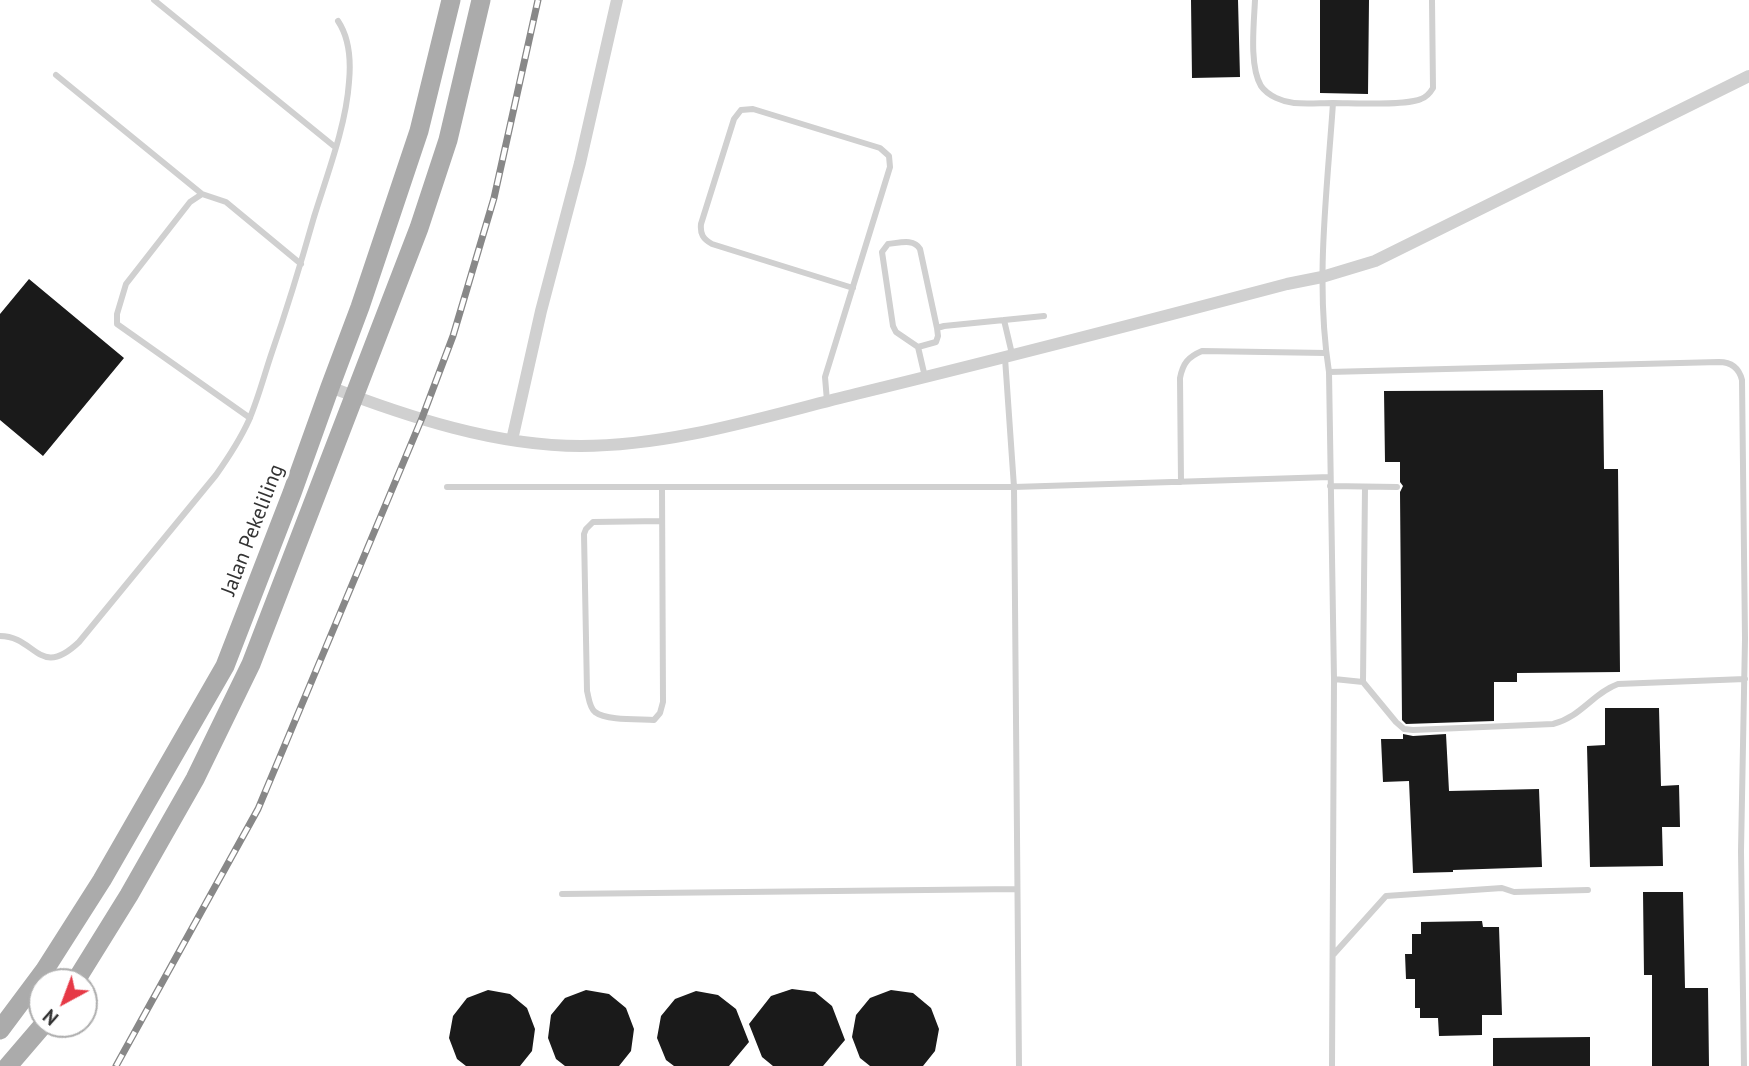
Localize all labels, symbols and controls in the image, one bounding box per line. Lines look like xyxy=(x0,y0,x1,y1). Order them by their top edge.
street label: Jalan Pekeliling xyxy=(216,461,290,599)
north arrow xyxy=(28,968,98,1038)
text: N xyxy=(38,1004,63,1030)

